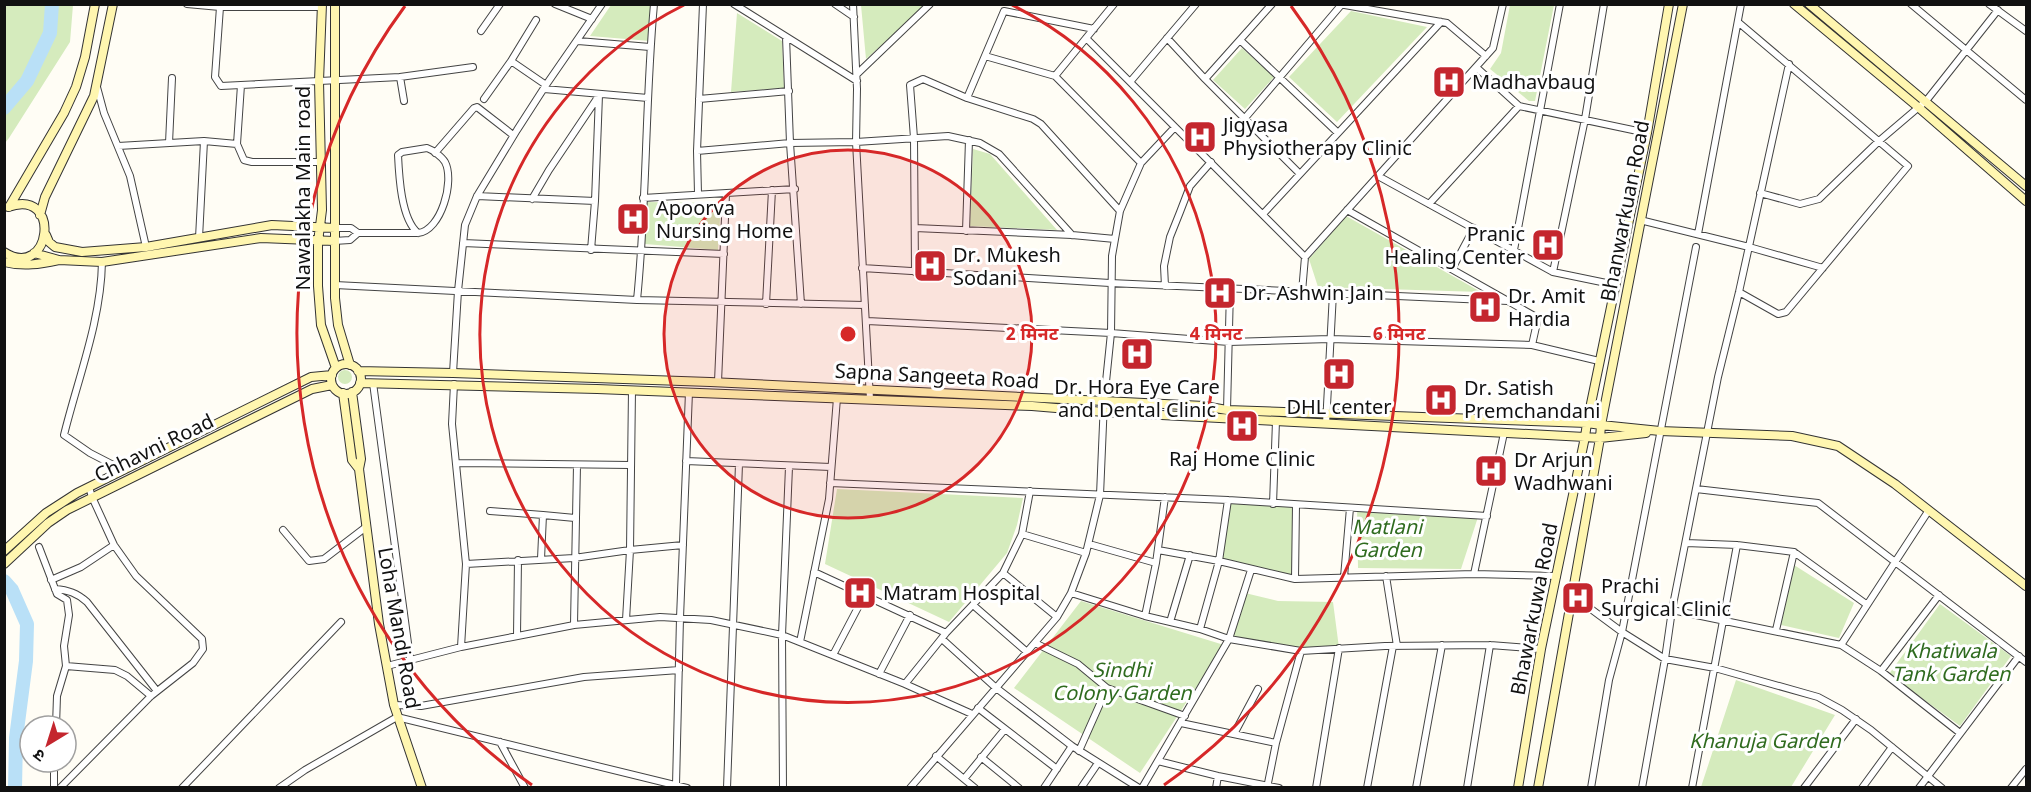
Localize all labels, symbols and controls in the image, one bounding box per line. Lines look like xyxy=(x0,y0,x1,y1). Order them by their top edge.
hospital icon: Madhavbaug xyxy=(1431,64,1467,100)
place label: Madhavbaug xyxy=(1472,71,1596,97)
street label: Nawalakha Main road xyxy=(292,86,318,290)
place label: Jigyasa Physiotherapy Clinic xyxy=(1221,114,1412,163)
hospital icon: Jigyasa Physiotherapy Clinic xyxy=(1182,119,1218,155)
street label: Bhanwarkuan Road xyxy=(1597,119,1657,304)
place label: Apoorva Nursing Home xyxy=(656,197,793,246)
hospital icon: Apoorva Nursing Home xyxy=(615,201,651,237)
place label: Pranic Healing Center xyxy=(1384,223,1525,272)
hospital icon: Pranic Healing Center xyxy=(1530,227,1566,263)
place label: Dr. Mukesh Sodani xyxy=(953,244,1061,293)
hospital icon: Dr. Mukesh Sodani xyxy=(912,248,948,284)
hospital icon: Dr. Ashwin Jain xyxy=(1202,275,1238,311)
place label: Dr. Ashwin Jain xyxy=(1243,282,1384,308)
place label: Dr. Amit Hardia xyxy=(1508,285,1585,334)
hospital icon: Dr. Amit Hardia xyxy=(1467,289,1503,325)
centre of rings xyxy=(838,324,858,344)
text: 2 मिनट xyxy=(1006,324,1059,347)
text: 4 मिनट xyxy=(1190,324,1243,347)
text: 6 मिनट xyxy=(1373,324,1426,347)
hospital icon: Dr. Hora Eye Care and Dental Clinic xyxy=(1119,336,1155,372)
hospital icon: DHL center xyxy=(1321,356,1357,392)
street label: Sapna Sangeeta Road xyxy=(834,360,1040,396)
place label: Dr. Hora Eye Care and Dental Clinic xyxy=(1054,376,1220,425)
place label: Dr. Satish Premchandani xyxy=(1464,377,1601,426)
hospital icon: Dr. Satish Premchandani xyxy=(1423,382,1459,418)
place label: DHL center xyxy=(1286,396,1392,422)
hospital icon: Raj Home Clinic xyxy=(1224,408,1260,444)
street label: Chhavni Road xyxy=(91,410,219,490)
place label: Raj Home Clinic xyxy=(1169,448,1315,474)
place label: Dr Arjun Wadhwani xyxy=(1514,449,1613,498)
hospital icon: Dr Arjun Wadhwani xyxy=(1473,453,1509,489)
park label: Matlani Garden xyxy=(1352,516,1425,565)
street label: Bhawarkuwa Road xyxy=(1507,521,1565,698)
street label: Loha Mandi Road xyxy=(370,545,424,711)
hospital icon: Matram Hospital xyxy=(842,575,878,611)
place label: Prachi Surgical Clinic xyxy=(1601,575,1731,624)
hospital icon: Prachi Surgical Clinic xyxy=(1560,580,1596,616)
place label: Matram Hospital xyxy=(883,582,1040,608)
park label: Khatiwala Tank Garden xyxy=(1892,640,2011,689)
park label: Sindhi Colony Garden xyxy=(1052,659,1192,708)
north arrow xyxy=(18,714,78,774)
park label: Khanuja Garden xyxy=(1689,730,1842,756)
text: उ xyxy=(30,742,50,765)

